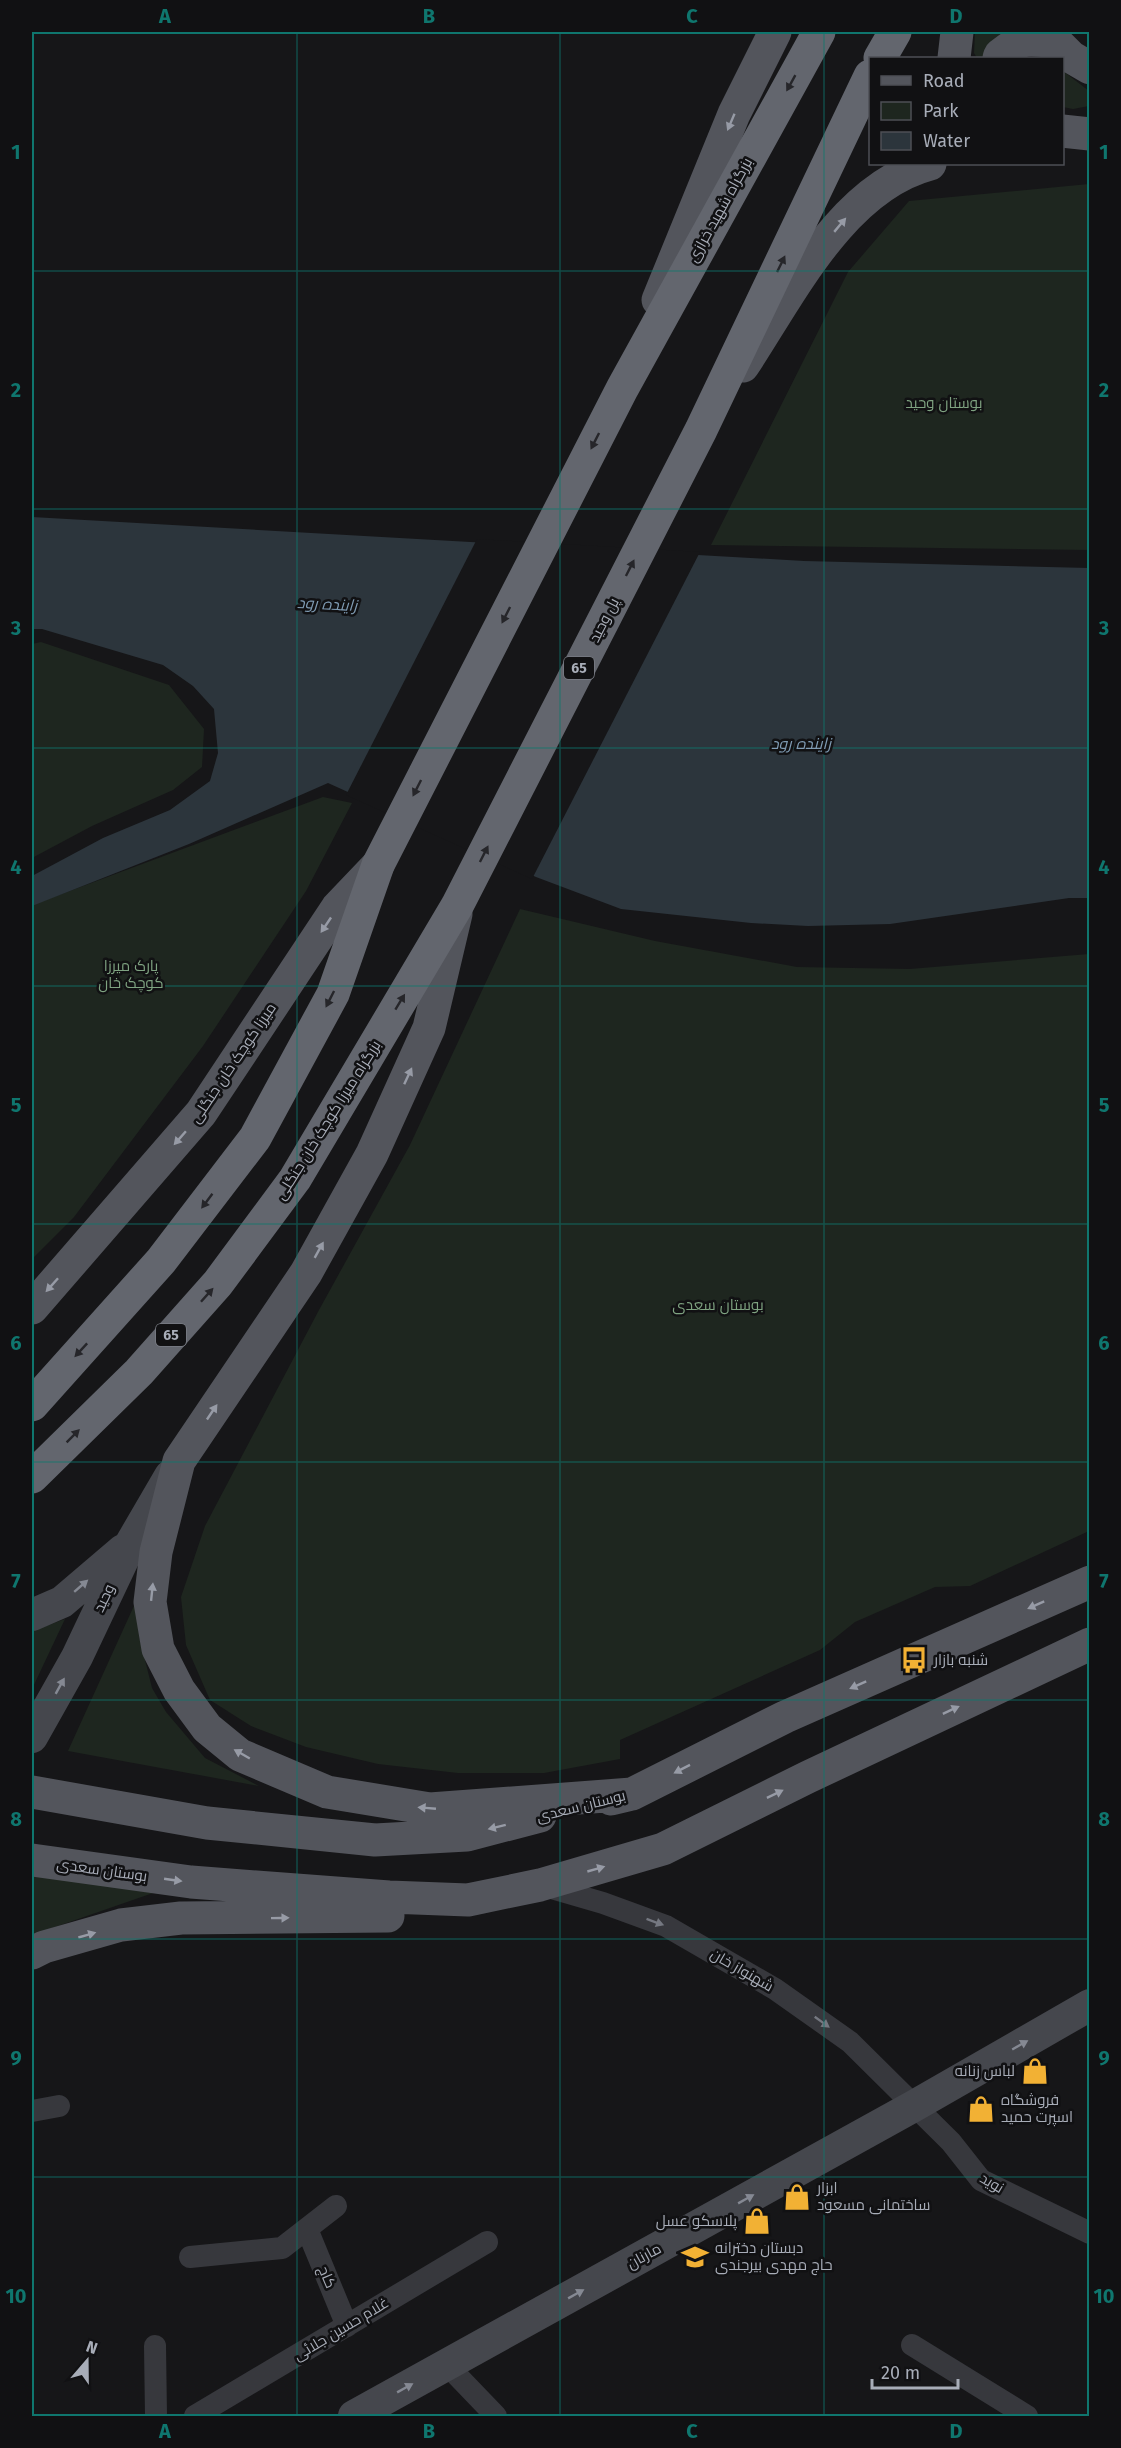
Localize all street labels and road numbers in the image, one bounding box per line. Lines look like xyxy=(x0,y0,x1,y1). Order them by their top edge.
street label: بزرگراه شهید خرازی xyxy=(684,155,757,266)
street label: پل وحید xyxy=(585,595,624,646)
road number: 65 xyxy=(564,657,594,679)
street label: میرزا کوچک خان جنگلی xyxy=(186,1000,281,1127)
street label: بزرگراه میرزا کوچک خان جنگلی xyxy=(271,1037,385,1204)
road number: 65 xyxy=(156,1324,186,1346)
street label: وحید xyxy=(90,1581,118,1615)
street label: بوستان سعدی xyxy=(535,1786,628,1827)
street label: بوستان سعدی xyxy=(55,1855,148,1886)
street label: شهنواز خان xyxy=(707,1945,777,1996)
street label: نوید xyxy=(977,2169,1007,2197)
street label: مارنان xyxy=(624,2239,665,2274)
street label: کاج xyxy=(312,2263,340,2292)
street label: غلام حسین جلائی xyxy=(290,2293,392,2365)

